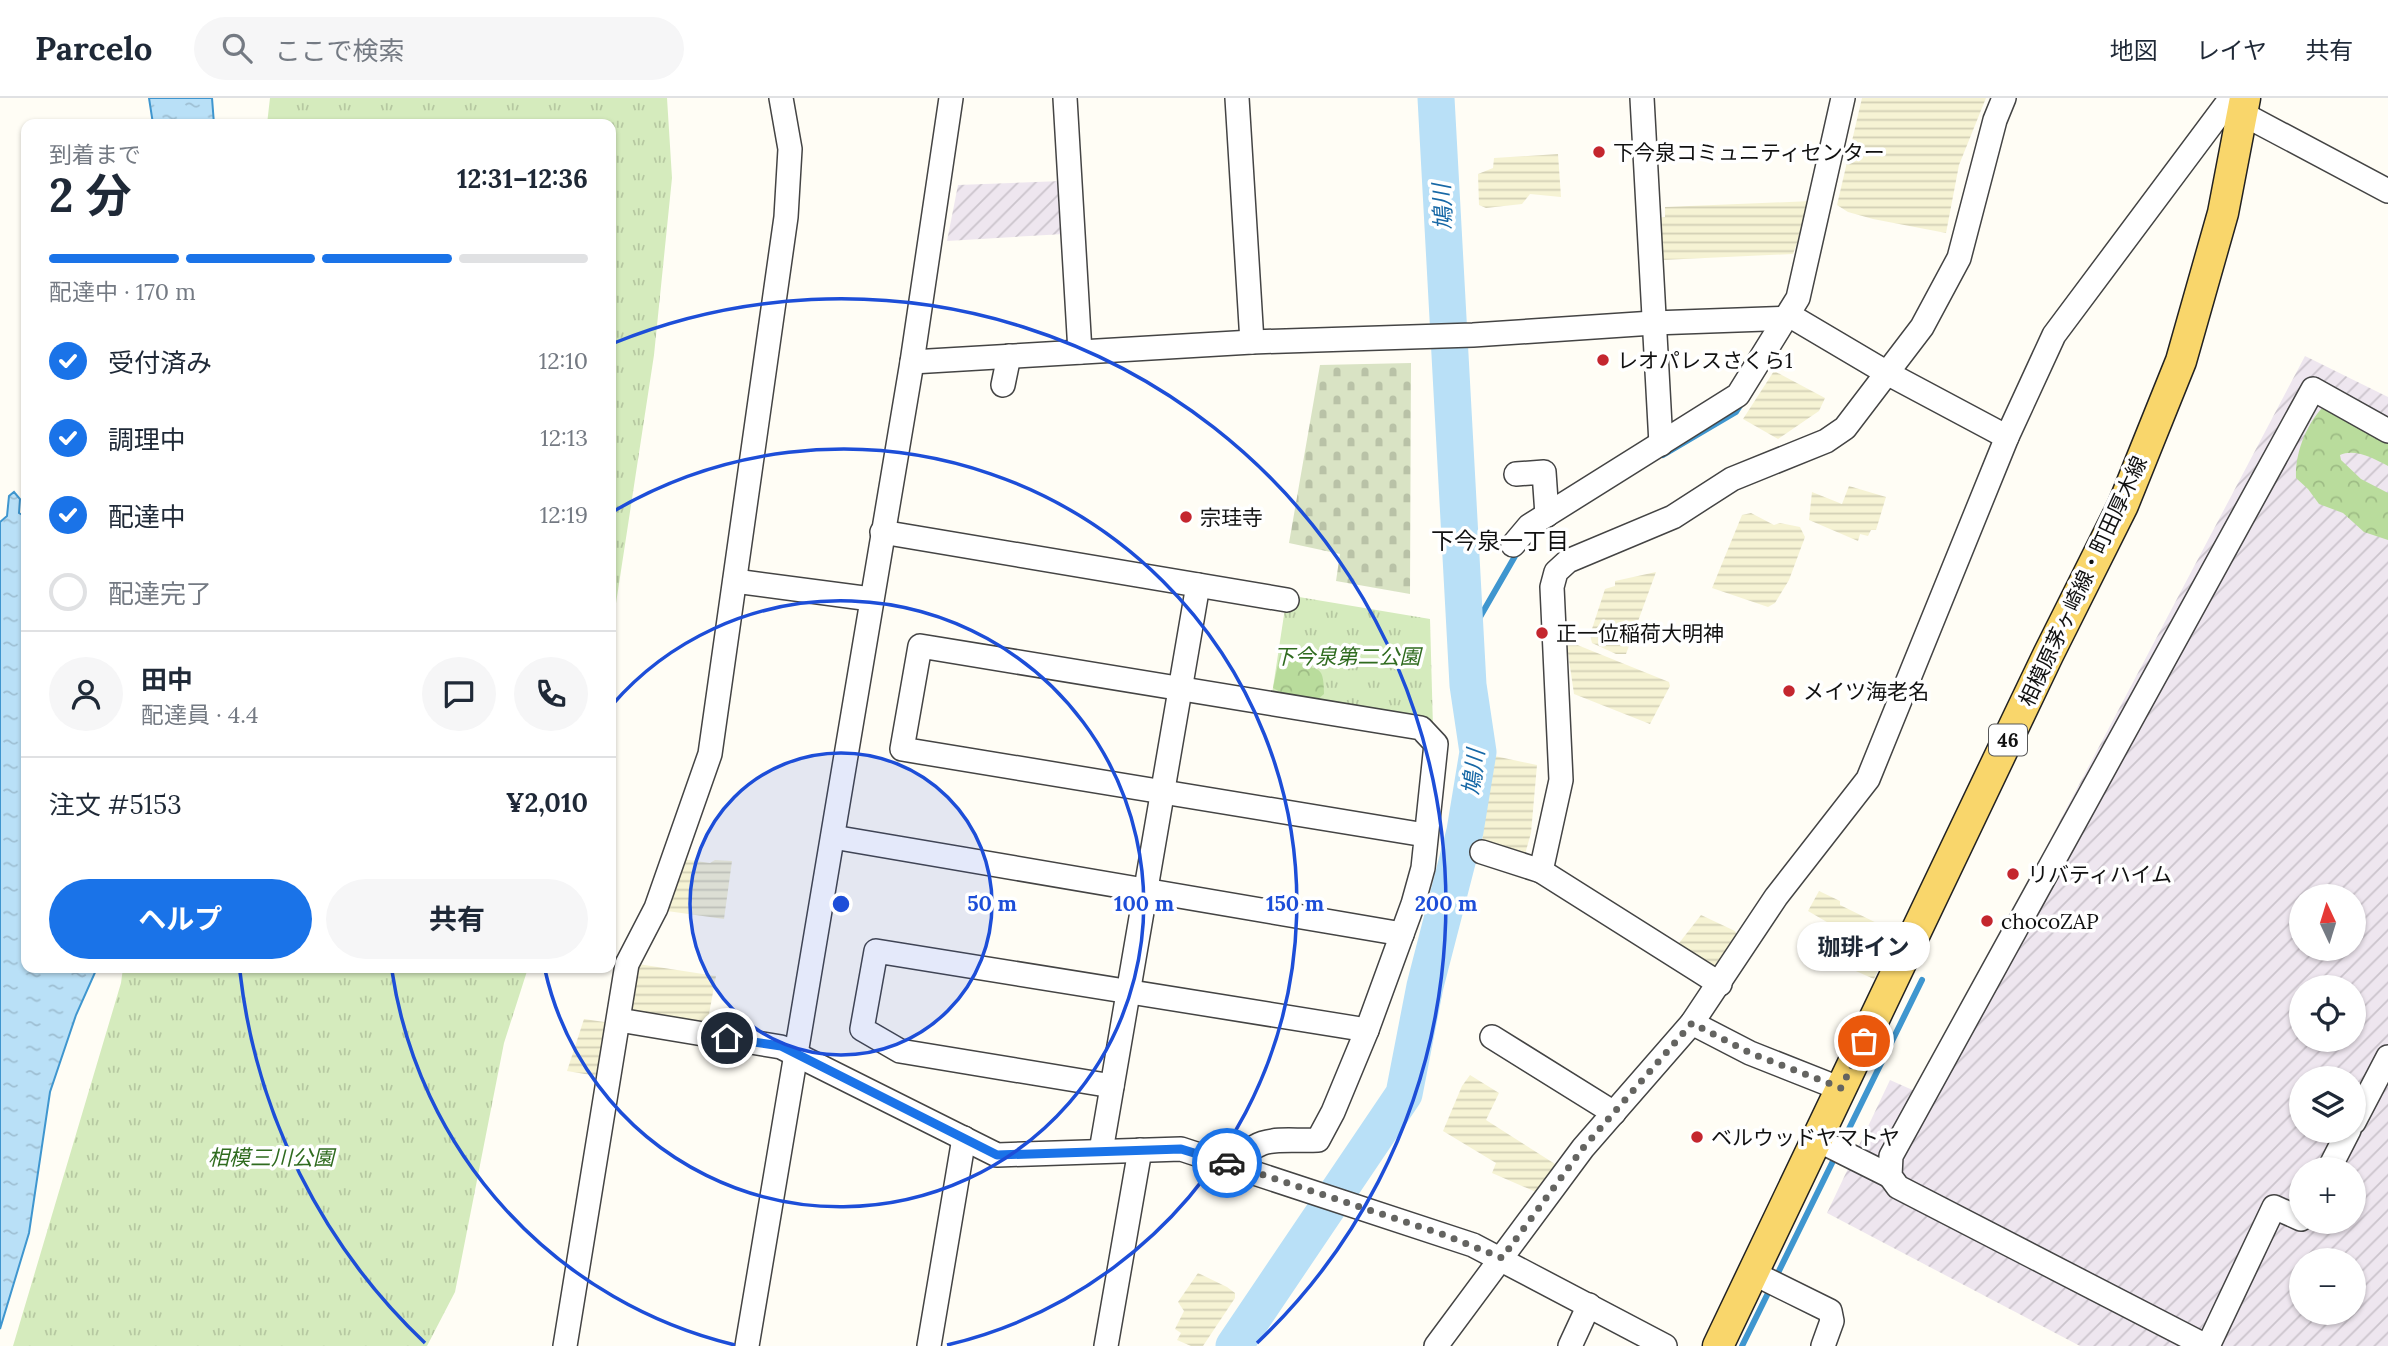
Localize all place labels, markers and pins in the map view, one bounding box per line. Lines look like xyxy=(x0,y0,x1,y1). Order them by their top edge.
place label: 下今泉コミュニティセンター xyxy=(1613,139,1885,166)
marker: 下今泉コミュニティセンター xyxy=(1591,144,1607,160)
place label: レオパレスさくら1 xyxy=(1617,347,1793,374)
marker: レオパレスさくら1 xyxy=(1595,352,1611,368)
place label: 宗珪寺 xyxy=(1200,504,1263,531)
marker: 宗珪寺 xyxy=(1178,509,1194,525)
place label: 正一位稲荷大明神 xyxy=(1556,620,1724,647)
marker: 正一位稲荷大明神 xyxy=(1534,625,1550,641)
place label: メイツ海老名 xyxy=(1803,678,1929,705)
marker: メイツ海老名 xyxy=(1781,683,1797,699)
place label: リバティハイム xyxy=(2027,861,2172,888)
marker: リバティハイム xyxy=(2005,866,2021,882)
centre of rings xyxy=(829,892,853,916)
place label: chocoZAP xyxy=(2001,908,2099,935)
marker: chocoZAP xyxy=(1979,913,1995,929)
callout: 珈琲イン xyxy=(1798,922,1930,971)
pin xyxy=(697,1008,757,1068)
pin xyxy=(1834,1011,1894,1071)
place label: ベルウッドヤマトヤ xyxy=(1711,1124,1900,1151)
marker: ベルウッドヤマトヤ xyxy=(1689,1129,1705,1145)

